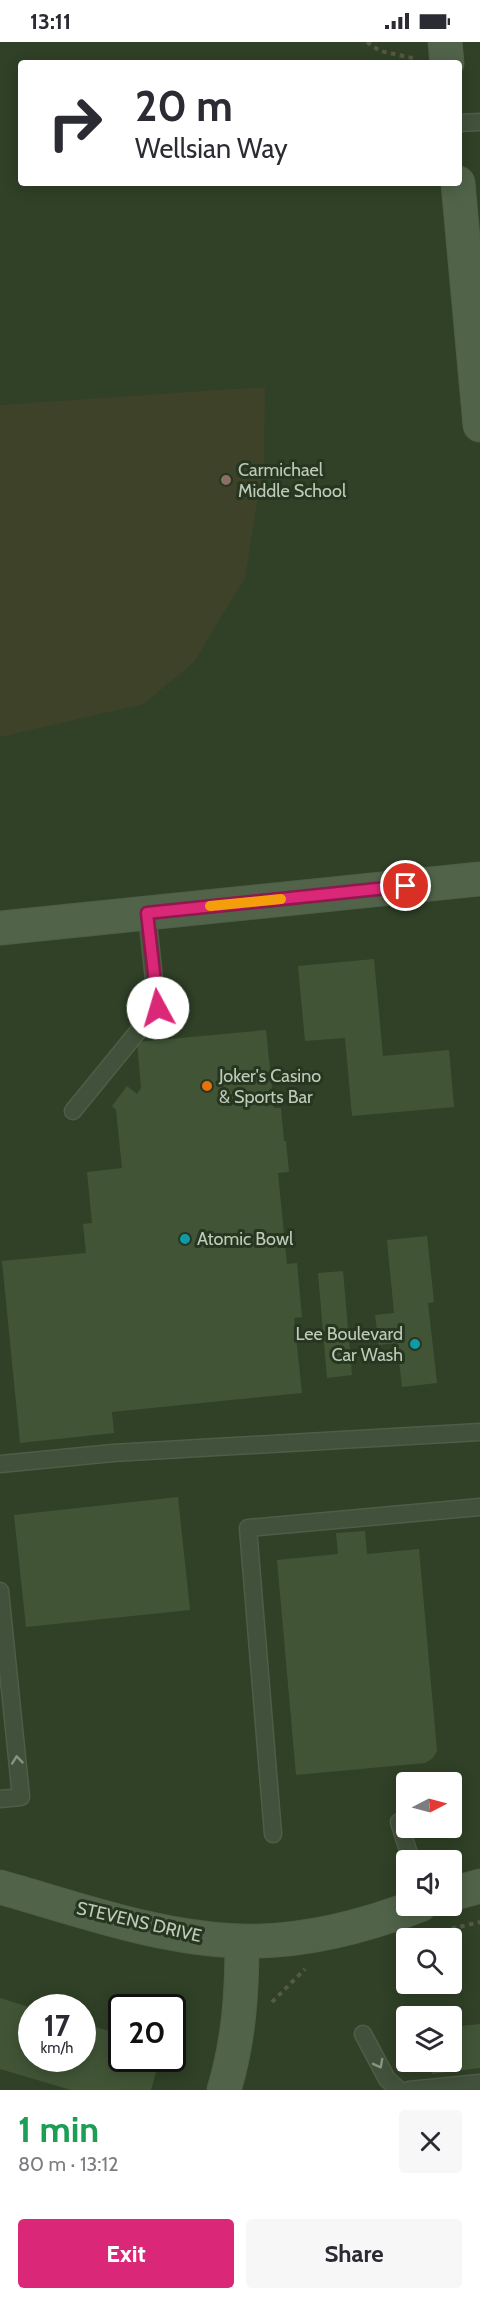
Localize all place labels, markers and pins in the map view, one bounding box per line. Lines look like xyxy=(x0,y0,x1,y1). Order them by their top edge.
place label: Carmichael Middle School xyxy=(238,459,347,502)
marker: Carmichael Middle School xyxy=(219,473,233,487)
pin xyxy=(380,860,431,911)
place label: Joker's Casino & Sports Bar xyxy=(218,1065,321,1108)
marker: Joker's Casino & Sports Bar xyxy=(200,1079,214,1093)
place label: Atomic Bowl xyxy=(197,1228,294,1250)
marker: Atomic Bowl xyxy=(178,1232,192,1246)
place label: Lee Boulevard Car Wash xyxy=(295,1323,403,1366)
marker: Lee Boulevard Car Wash xyxy=(408,1337,422,1351)

